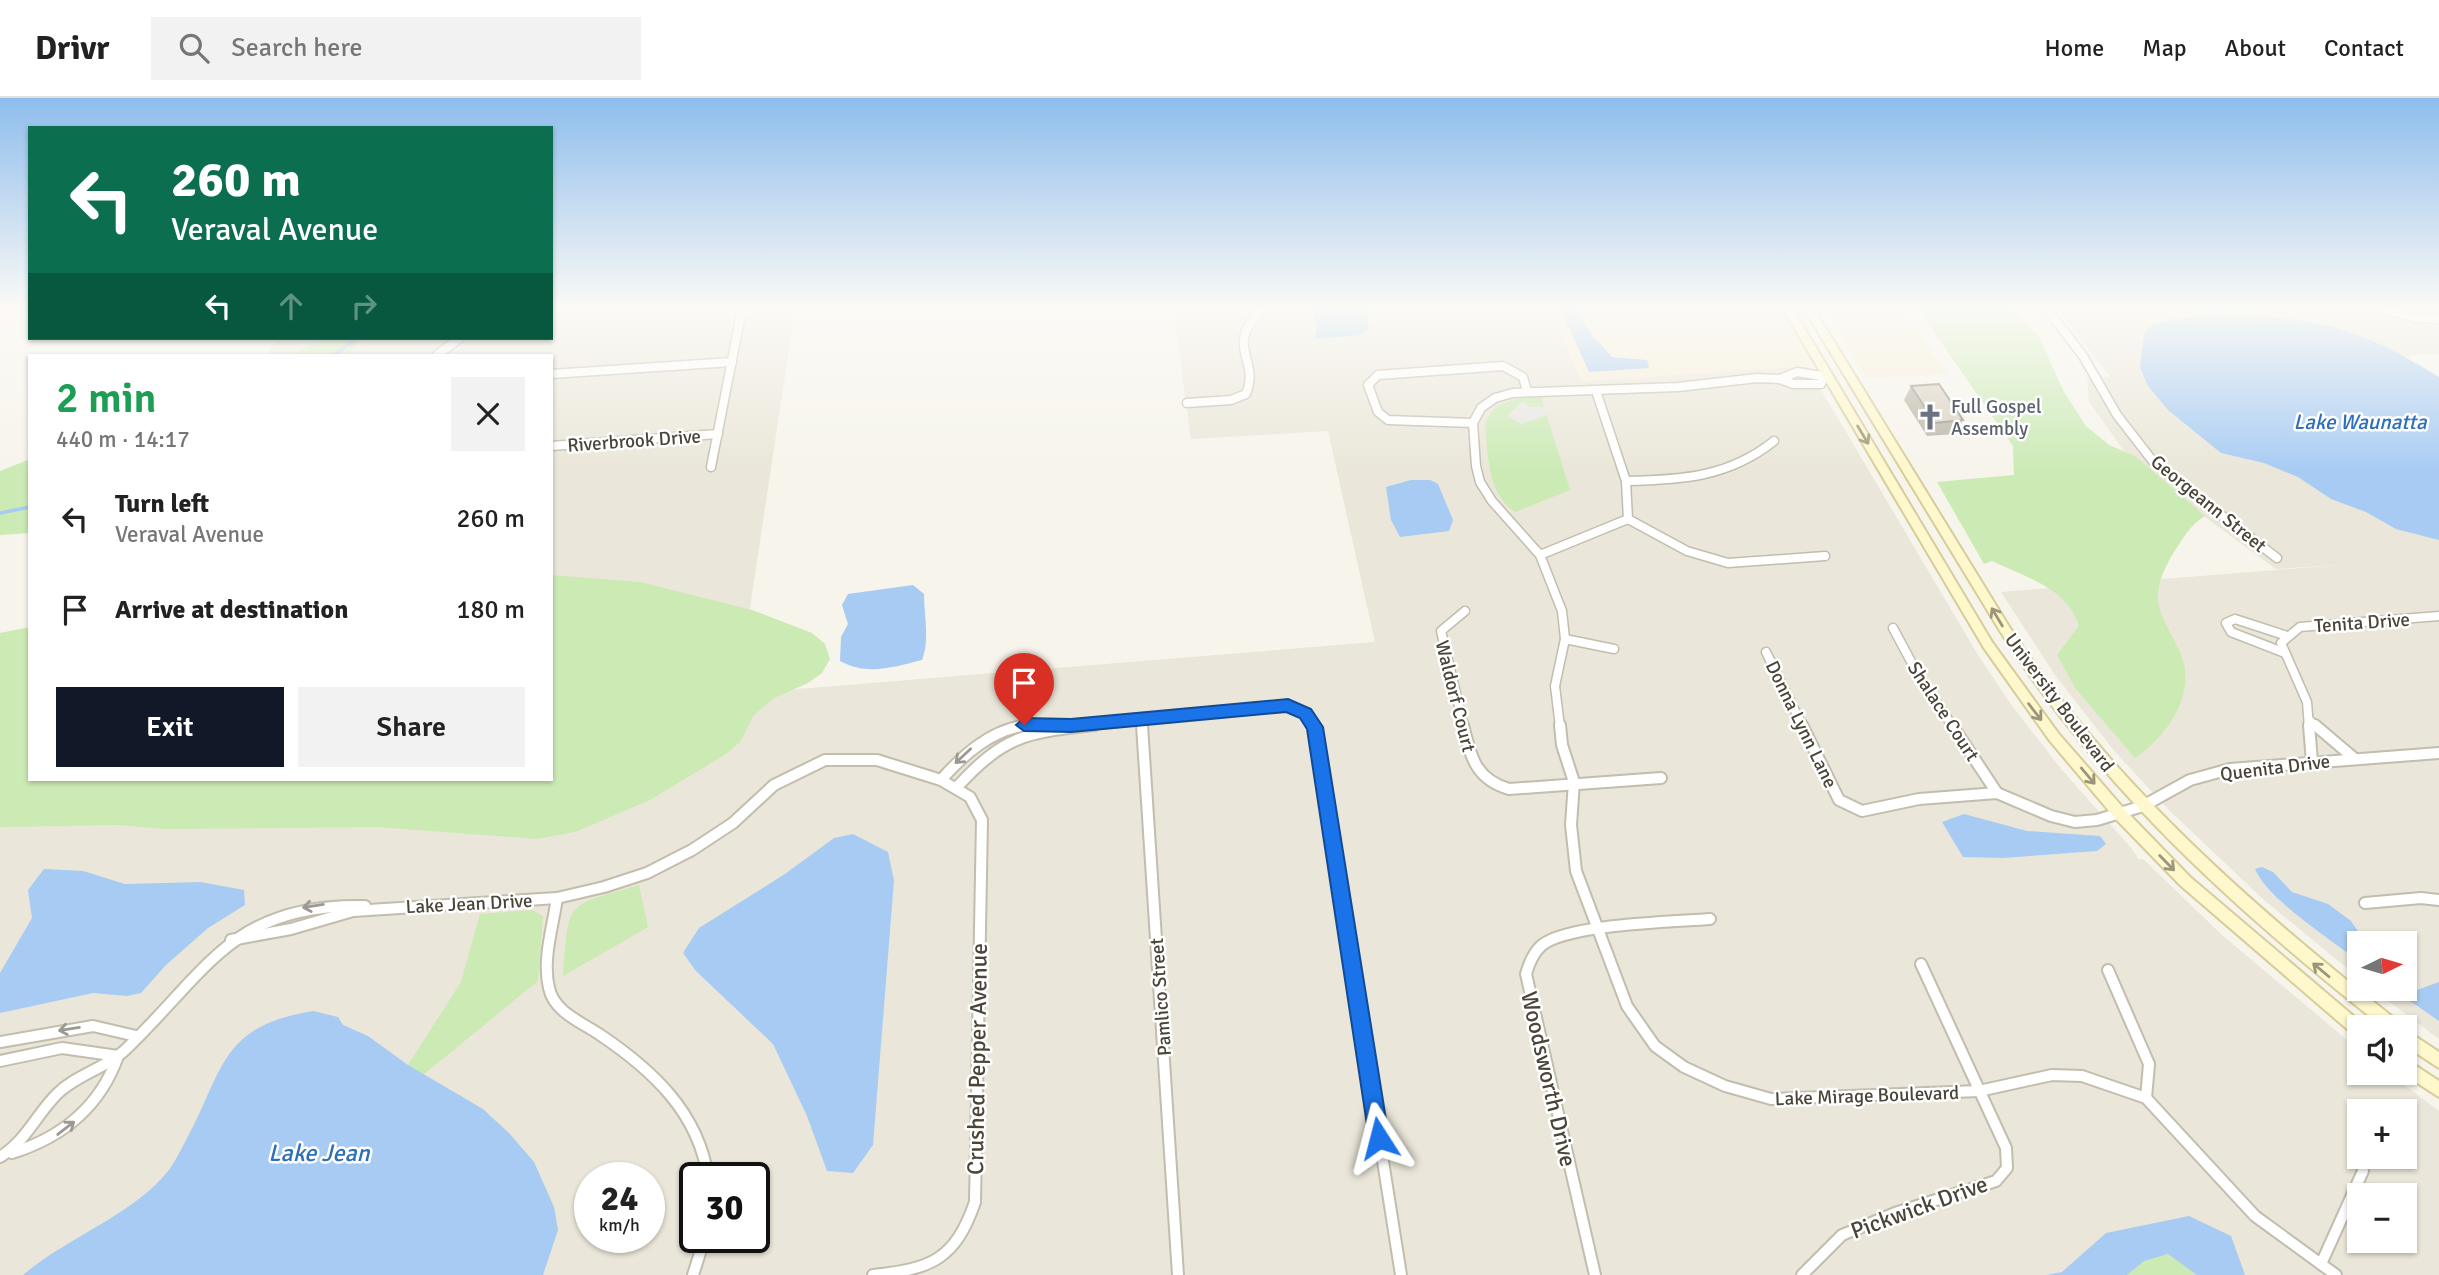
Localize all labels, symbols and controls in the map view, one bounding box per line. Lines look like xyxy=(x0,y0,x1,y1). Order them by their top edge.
search box xyxy=(151,17,641,80)
text: Drivr xyxy=(35,28,109,69)
icon: search xyxy=(175,29,213,67)
text: Search here xyxy=(231,32,362,64)
text: Home xyxy=(2044,33,2104,63)
text: Map xyxy=(2142,33,2187,63)
text: About xyxy=(2225,33,2286,63)
text: Contact xyxy=(2324,33,2404,63)
text: 260 m xyxy=(171,150,301,210)
icon: left xyxy=(56,154,147,245)
text: Veraval Avenue xyxy=(171,210,378,249)
icon: left xyxy=(199,287,237,325)
icon: ahead xyxy=(272,287,310,325)
icon: right xyxy=(345,287,383,325)
text: 2 min xyxy=(56,373,157,424)
button: close xyxy=(451,377,525,451)
place label: Full Gospel Assembly xyxy=(1951,395,2042,441)
church icon: Full Gospel Assembly xyxy=(1915,402,1945,432)
water label: Lake Waunatta xyxy=(2293,409,2428,435)
street label: Riverbrook Drive xyxy=(566,424,702,458)
text: 440 m · 14:17 xyxy=(56,425,190,454)
one-way arrow xyxy=(1857,425,1871,445)
street label: Georgeann Street xyxy=(2146,450,2271,558)
text: Turn left xyxy=(115,488,209,520)
icon: left xyxy=(56,500,94,538)
text: 260 m xyxy=(456,503,525,535)
text: Veraval Avenue xyxy=(115,520,264,549)
icon: arrive xyxy=(56,591,94,629)
text: Arrive at destination xyxy=(115,594,348,626)
text: 180 m xyxy=(456,594,525,626)
one-way arrow xyxy=(1989,607,2003,627)
street label: Tenita Drive xyxy=(2314,608,2411,638)
street label: University Boulevard xyxy=(1999,628,2119,777)
street label: Waldorf Court xyxy=(1430,638,1481,755)
pin xyxy=(994,653,1054,725)
street label: Donna Lynn Lane xyxy=(1760,657,1842,792)
street label: Shalace Court xyxy=(1902,657,1984,766)
icon: arrive xyxy=(1005,664,1043,702)
button: Exit xyxy=(56,687,284,767)
button: Share xyxy=(298,687,525,767)
one-way arrow xyxy=(2027,702,2042,720)
one-way arrow xyxy=(955,747,972,764)
street label: Quenita Drive xyxy=(2219,749,2331,787)
one-way arrow xyxy=(2080,767,2096,785)
one-way arrow xyxy=(2159,854,2176,871)
street label: Lake Jean Drive xyxy=(405,889,533,919)
one-way arrow xyxy=(302,900,325,913)
north arrow xyxy=(2347,931,2417,1001)
map controls xyxy=(2347,931,2417,1253)
street label: Pamlico Street xyxy=(1145,937,1177,1057)
street label: Crushed Pepper Avenue xyxy=(961,943,994,1175)
one-way arrow xyxy=(2312,962,2330,978)
street label: Woodsworth Drive xyxy=(1514,989,1583,1170)
button: sound xyxy=(2347,1015,2417,1085)
one-way arrow xyxy=(58,1023,81,1036)
street label: Lake Mirage Boulevard xyxy=(1774,1081,1960,1111)
button: + xyxy=(2347,1099,2417,1169)
position arrow xyxy=(1342,1101,1416,1175)
one-way arrow xyxy=(56,1120,75,1135)
water label: Lake Jean xyxy=(268,1138,371,1168)
speed limit sign: 30 xyxy=(679,1162,770,1253)
street label: Pickwick Drive xyxy=(1847,1169,1992,1246)
text: 24 xyxy=(601,1177,638,1220)
button: − xyxy=(2347,1183,2417,1253)
text: km/h xyxy=(599,1214,640,1236)

